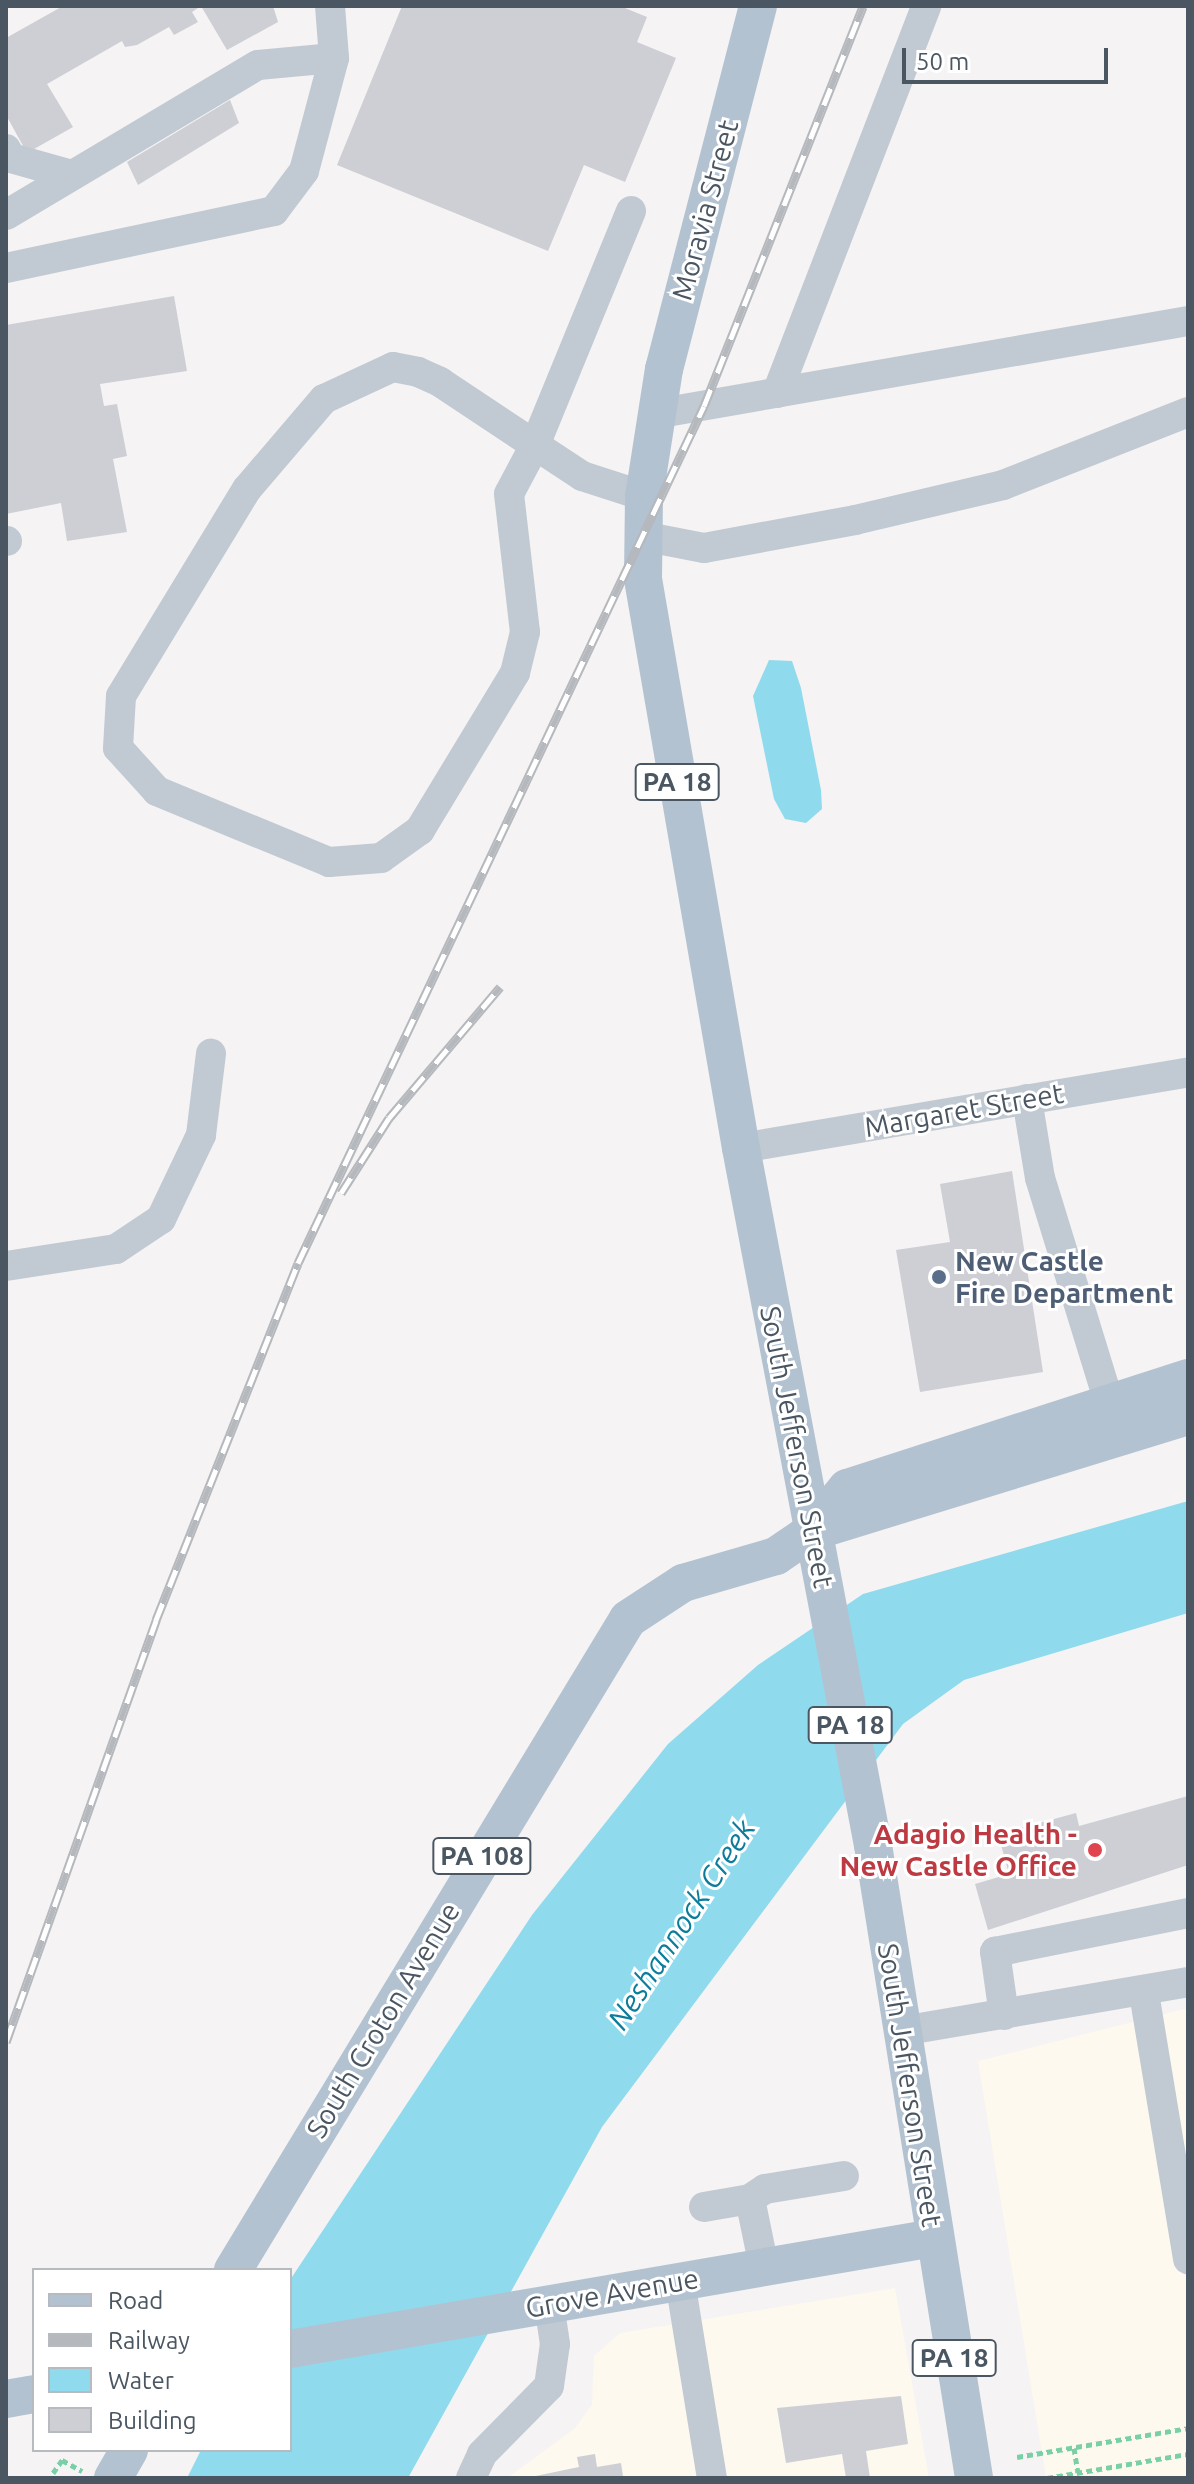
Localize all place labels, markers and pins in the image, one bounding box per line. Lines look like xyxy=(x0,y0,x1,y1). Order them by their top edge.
place label: New Castle Fire Department xyxy=(955,1244,1173,1310)
marker: New Castle Fire Department xyxy=(930,1268,948,1286)
place label: Adagio Health - New Castle Office xyxy=(840,1817,1077,1883)
marker: Adagio Health - New Castle Office xyxy=(1084,1839,1106,1861)

